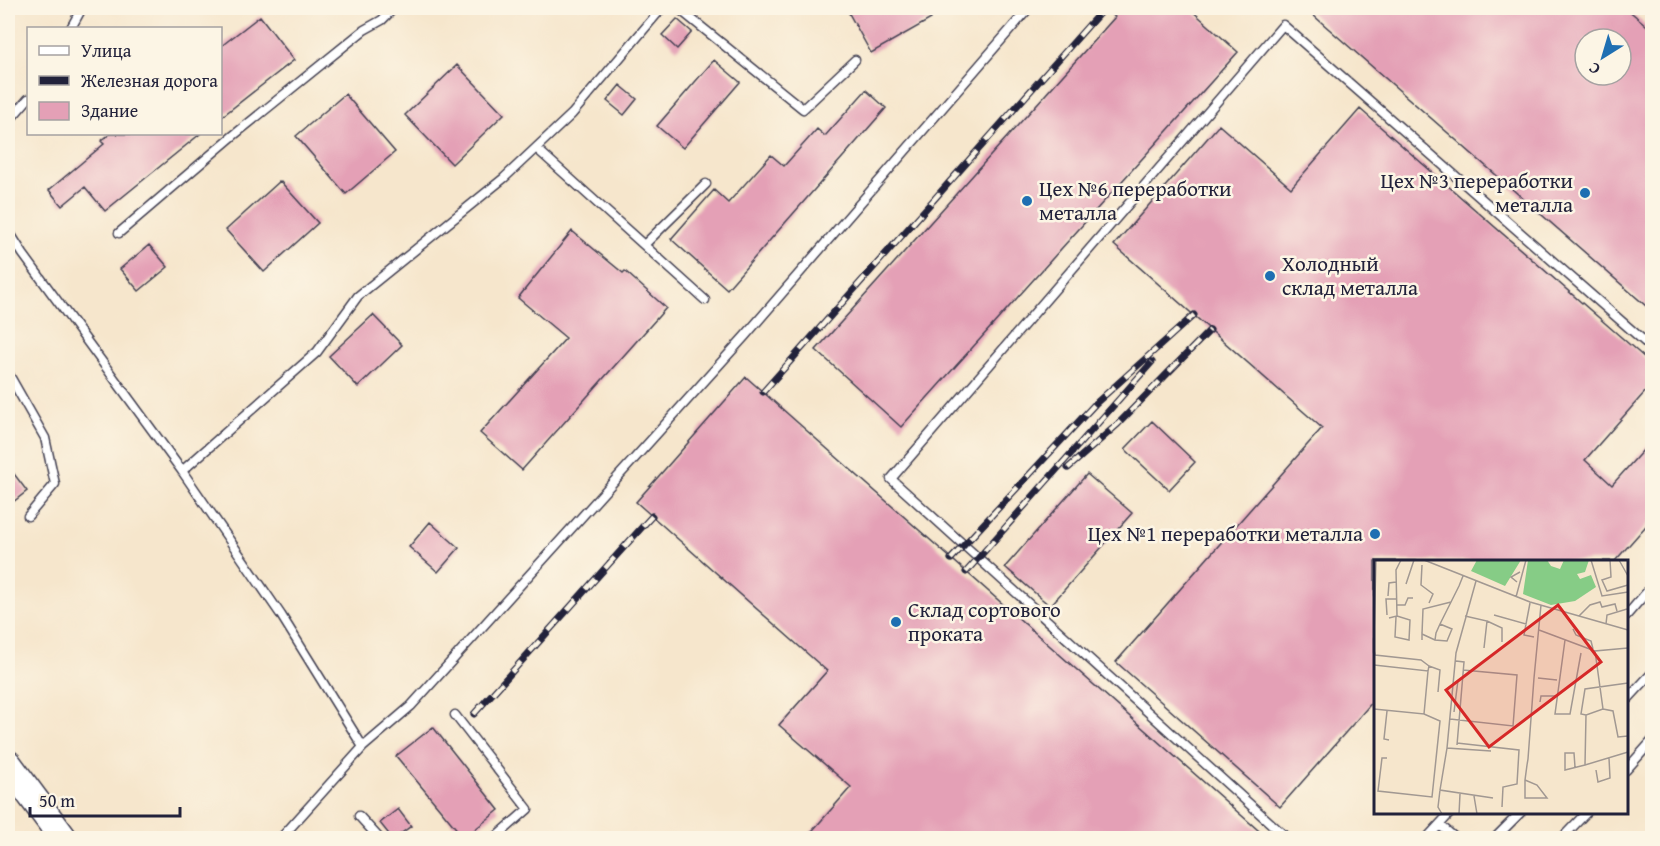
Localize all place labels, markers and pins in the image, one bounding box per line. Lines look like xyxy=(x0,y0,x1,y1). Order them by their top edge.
place label: Цех №3 переработки металла xyxy=(1380,165,1573,220)
place label: Цех №6 переработки металла xyxy=(1039,173,1232,228)
marker: Цех №3 переработки металла xyxy=(1578,186,1592,200)
marker: Цех №6 переработки металла xyxy=(1020,194,1034,208)
place label: Холодный склад металла xyxy=(1282,248,1418,303)
marker: Холодный склад металла xyxy=(1263,269,1277,283)
place label: Цех №1 переработки металла xyxy=(1088,518,1363,549)
marker: Цех №1 переработки металла xyxy=(1368,527,1382,541)
place label: Склад сортового проката xyxy=(908,594,1061,649)
marker: Склад сортового проката xyxy=(889,615,903,629)

